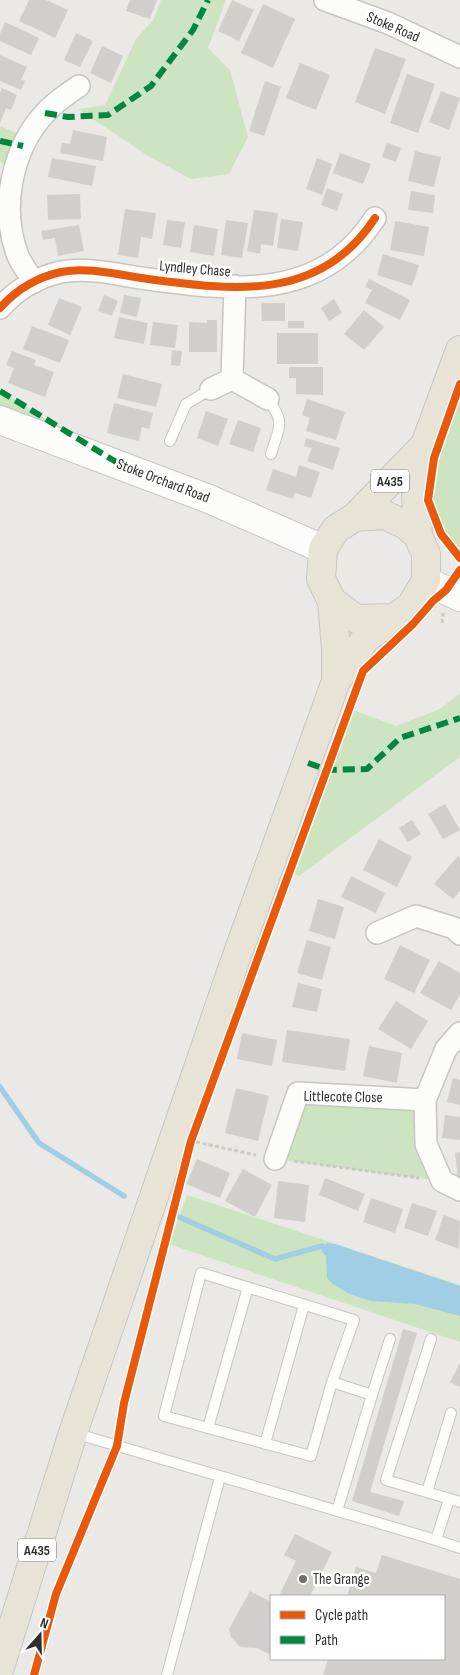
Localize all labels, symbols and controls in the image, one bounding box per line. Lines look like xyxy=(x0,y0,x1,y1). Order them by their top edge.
street label: Stoke Road xyxy=(364,7,422,47)
street label: Lyndley Chase xyxy=(159,256,231,282)
street label: Stoke Orchard Road xyxy=(114,455,212,507)
road number: A435 xyxy=(371,470,409,492)
street label: Littlecote Close xyxy=(303,1087,383,1107)
road number: A435 xyxy=(18,1538,56,1562)
place label: The Grange xyxy=(313,1570,370,1589)
marker: The Grange xyxy=(297,1573,309,1585)
legend xyxy=(270,1595,445,1660)
text: Cycle path xyxy=(315,1606,368,1625)
north arrow xyxy=(15,1610,65,1660)
text: N xyxy=(38,1614,51,1633)
text: Path xyxy=(315,1631,338,1650)

